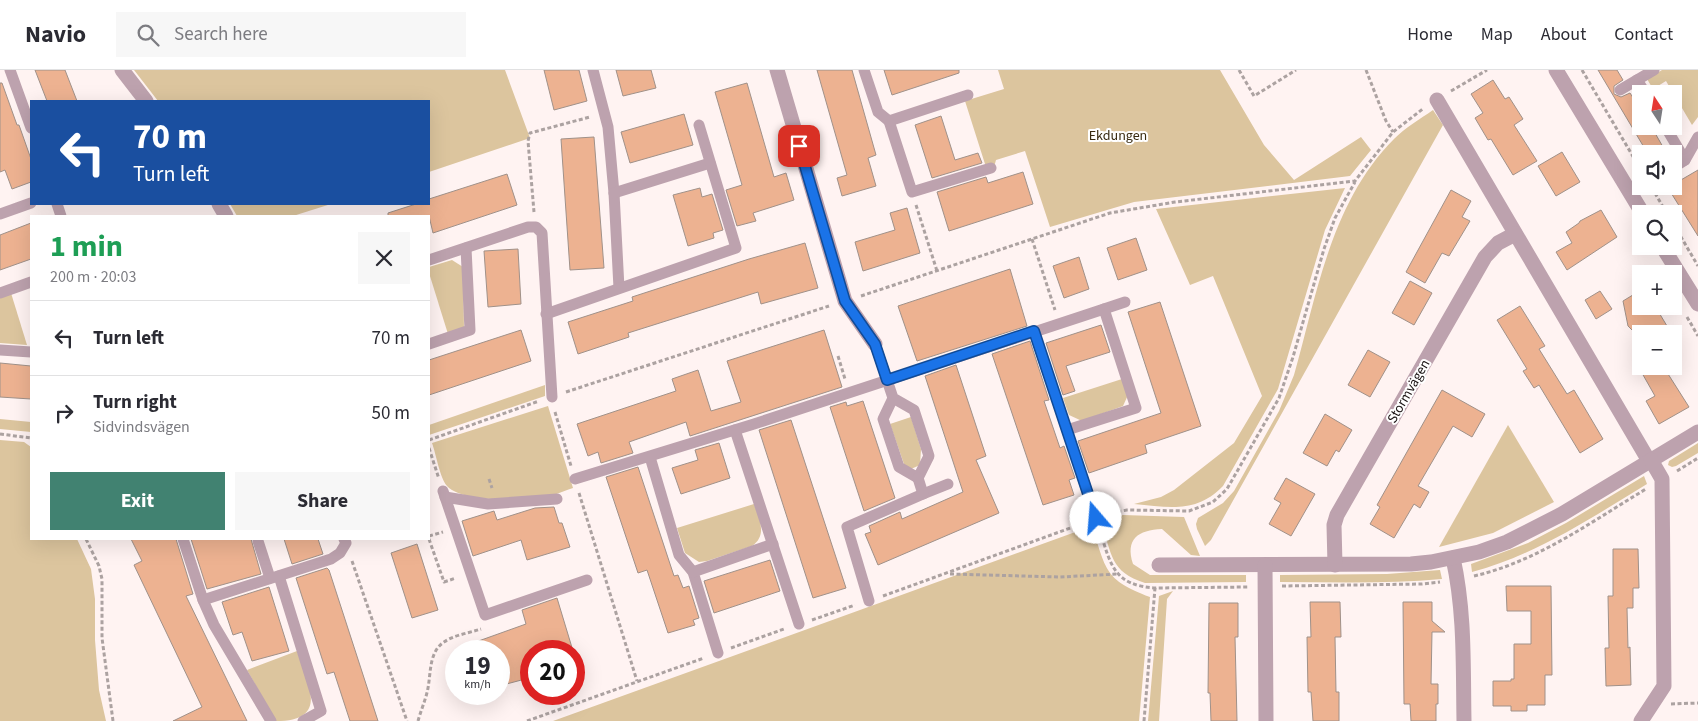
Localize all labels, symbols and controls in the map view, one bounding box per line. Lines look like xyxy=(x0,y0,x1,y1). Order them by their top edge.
search box xyxy=(116,12,466,57)
text: Navio xyxy=(25,17,86,52)
icon: search xyxy=(134,21,162,49)
text: Search here xyxy=(174,21,268,48)
text: Home xyxy=(1407,22,1453,47)
text: Map xyxy=(1481,22,1513,47)
text: About xyxy=(1541,22,1586,47)
text: Contact xyxy=(1614,22,1673,47)
north arrow xyxy=(1632,85,1682,135)
map controls xyxy=(1632,85,1682,375)
text: 70 m xyxy=(133,112,207,162)
icon: left xyxy=(50,120,115,185)
pin xyxy=(778,125,820,167)
park label: Ekdungen xyxy=(1089,126,1147,146)
icon: arrive xyxy=(785,132,813,160)
button: sound xyxy=(1632,145,1682,195)
text: Turn left xyxy=(133,158,209,190)
button: search xyxy=(1632,205,1682,255)
text: 1 min xyxy=(50,225,123,268)
button: close xyxy=(358,232,410,284)
button: + xyxy=(1632,265,1682,315)
text: 200 m · 20:03 xyxy=(50,266,137,288)
icon: left xyxy=(50,324,78,352)
text: Turn left xyxy=(93,325,164,352)
text: 70 m xyxy=(372,325,410,352)
button: − xyxy=(1632,325,1682,375)
street label: Stormvägen xyxy=(1383,356,1435,427)
text: Turn right xyxy=(93,389,177,416)
icon: right xyxy=(50,399,78,427)
text: 50 m xyxy=(372,400,410,427)
text: Sidvindsvägen xyxy=(93,416,190,438)
button: Exit xyxy=(50,472,225,530)
button: Share xyxy=(235,472,410,530)
position arrow xyxy=(1069,491,1121,543)
speed limit sign: 20 xyxy=(520,640,585,705)
text: 19 xyxy=(464,648,491,684)
text: km/h xyxy=(464,676,491,693)

